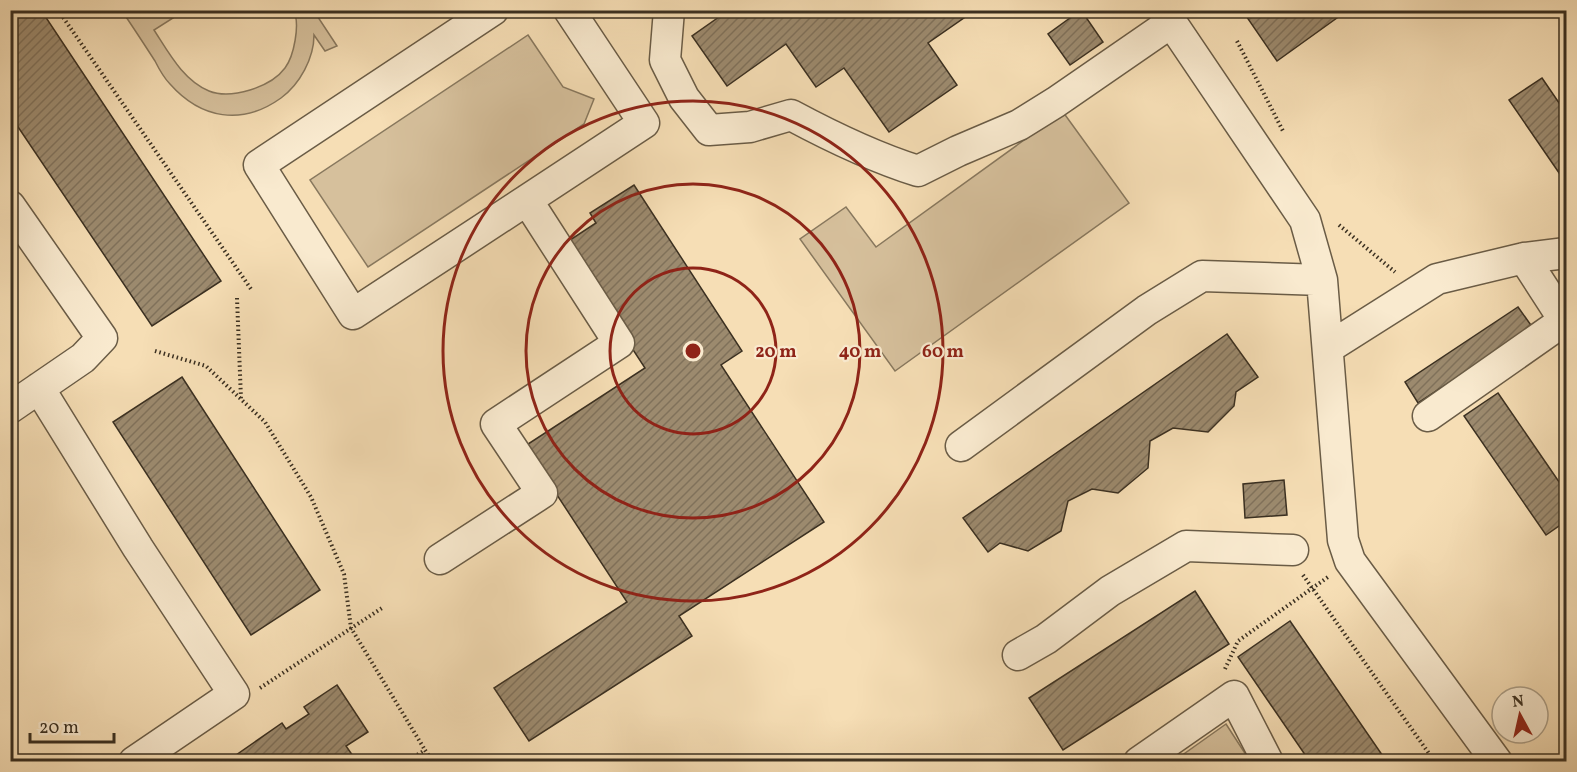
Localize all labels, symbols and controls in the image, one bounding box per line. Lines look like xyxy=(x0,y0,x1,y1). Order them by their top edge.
text: 20 m xyxy=(755,340,797,365)
text: 40 m xyxy=(839,340,881,365)
text: 60 m xyxy=(922,340,964,365)
centre of rings xyxy=(683,341,703,361)
north arrow xyxy=(1490,685,1550,745)
text: N xyxy=(1511,690,1526,714)
scale bar xyxy=(30,706,114,744)
text: 20 m xyxy=(39,716,79,741)

